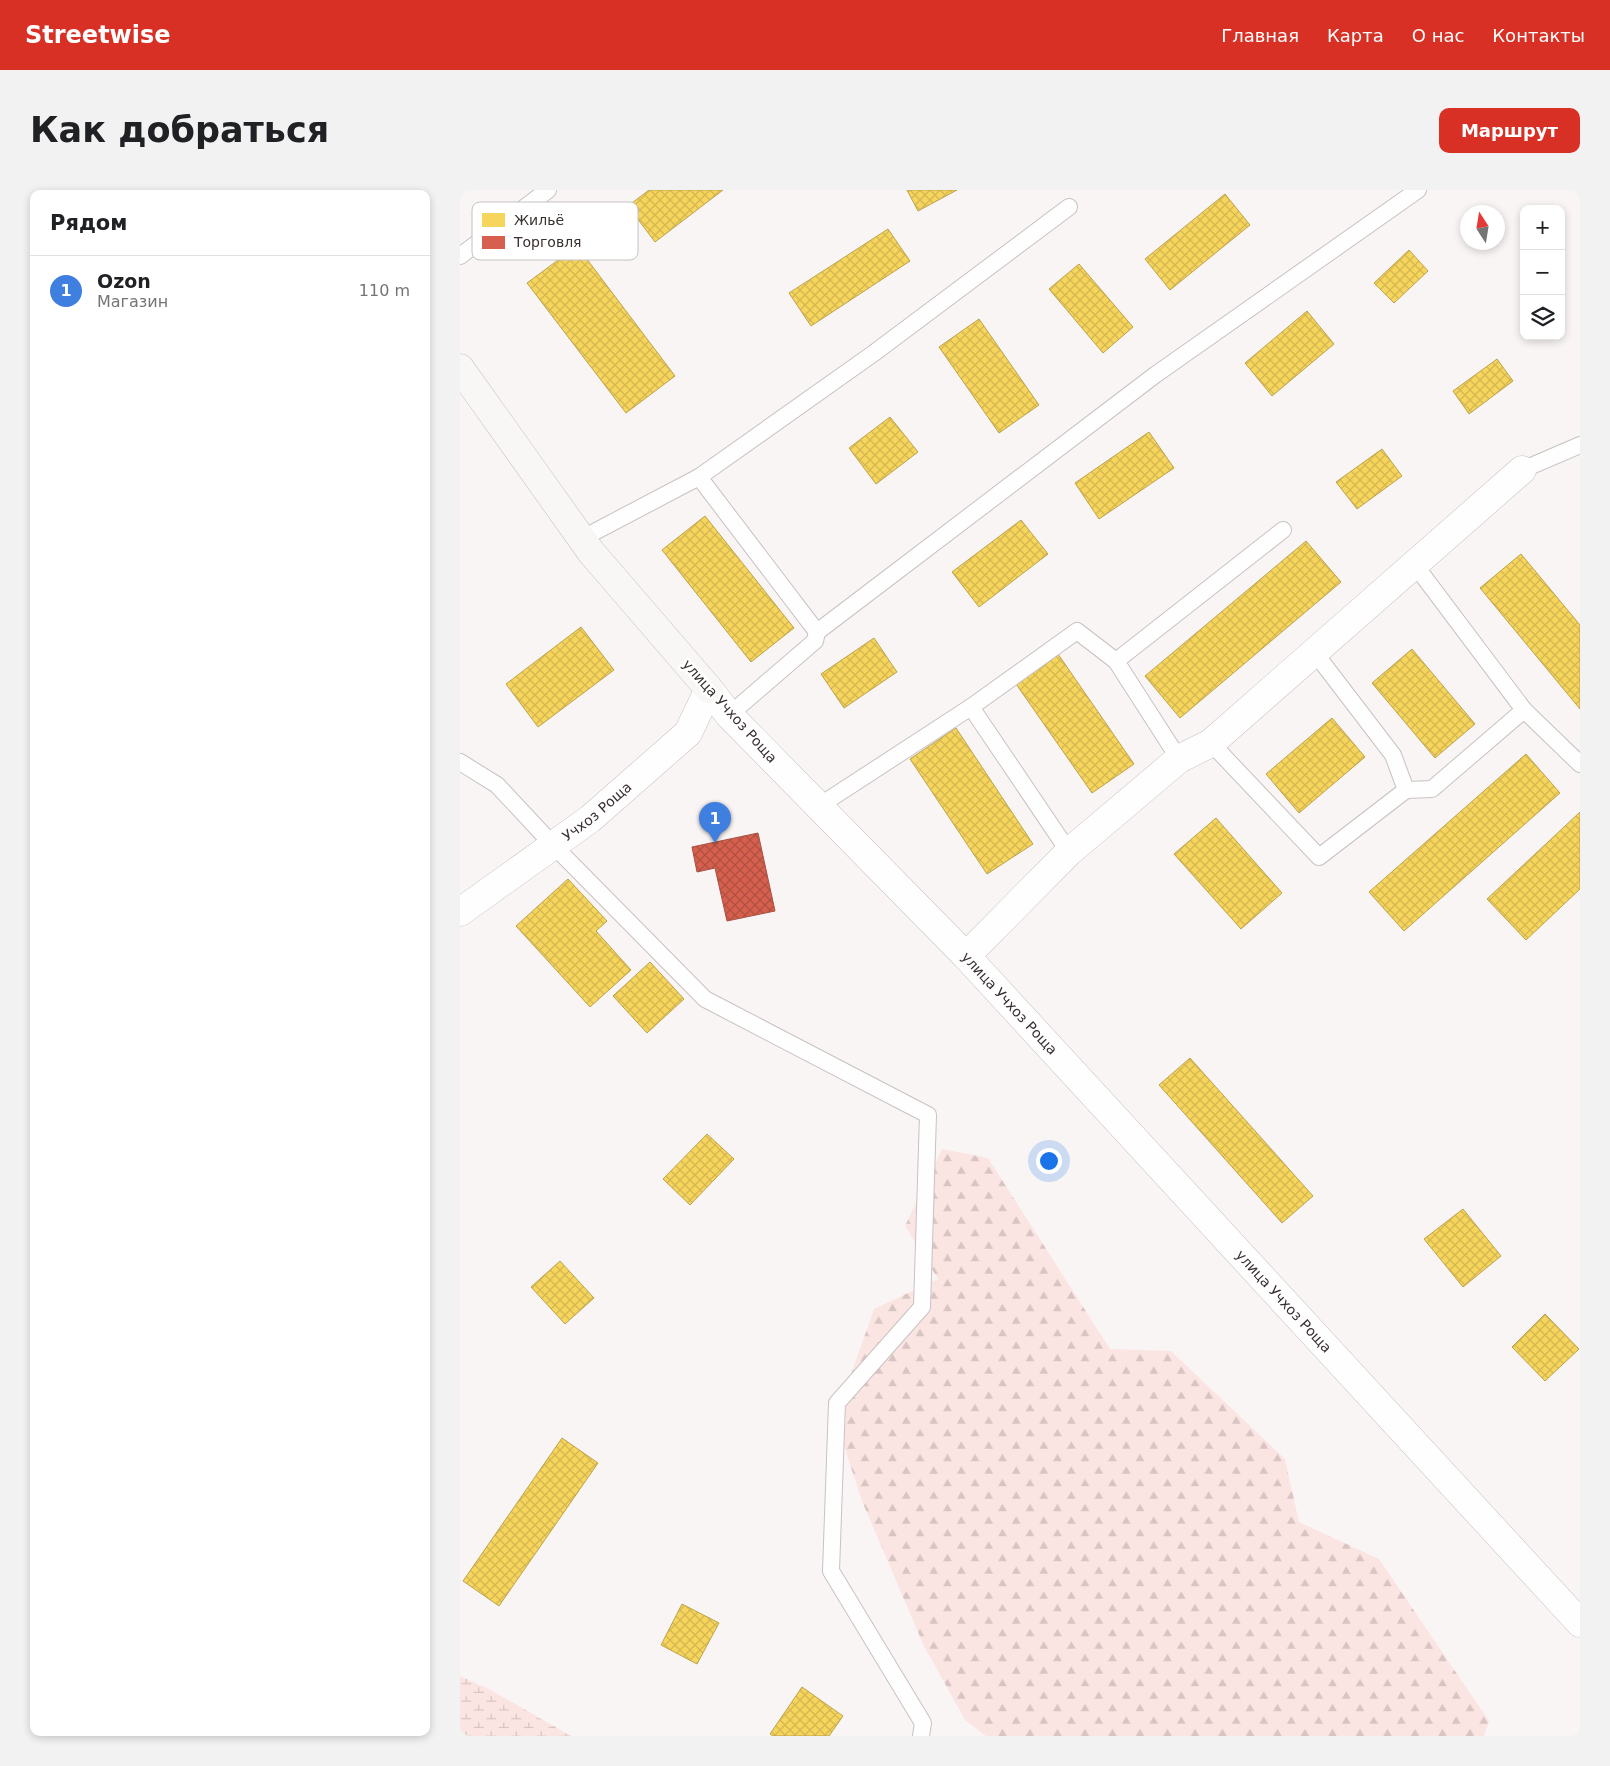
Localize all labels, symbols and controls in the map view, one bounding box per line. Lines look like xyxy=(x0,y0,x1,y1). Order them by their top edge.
text: Streetwise xyxy=(25,21,171,49)
text: Главная xyxy=(1221,25,1299,46)
text: Карта xyxy=(1327,25,1384,46)
text: О нас xyxy=(1412,25,1464,46)
text: Контакты xyxy=(1492,25,1585,46)
button: Маршрут xyxy=(1439,108,1580,153)
text: Как добраться xyxy=(30,110,329,150)
legend xyxy=(472,202,638,260)
north arrow xyxy=(1460,205,1505,250)
map controls xyxy=(1520,205,1565,340)
button: + xyxy=(1520,205,1565,250)
text: Рядом xyxy=(50,211,127,235)
text: Жильё xyxy=(514,212,564,228)
text: Торговля xyxy=(513,234,582,250)
button: − xyxy=(1520,250,1565,295)
text: Ozon xyxy=(97,270,151,292)
text: 1 xyxy=(60,281,72,300)
text: 110 m xyxy=(359,281,410,300)
text: Магазин xyxy=(97,292,168,311)
button: layers xyxy=(1520,295,1565,340)
street label: улица Учхоз Роща xyxy=(679,656,781,766)
street label: Учхоз Роща xyxy=(559,778,635,844)
pin: 1 xyxy=(699,802,731,843)
street label: улица Учхоз Роща xyxy=(958,949,1061,1058)
your location xyxy=(1036,1148,1062,1174)
street label: улица Учхоз Роща xyxy=(1233,1247,1335,1356)

